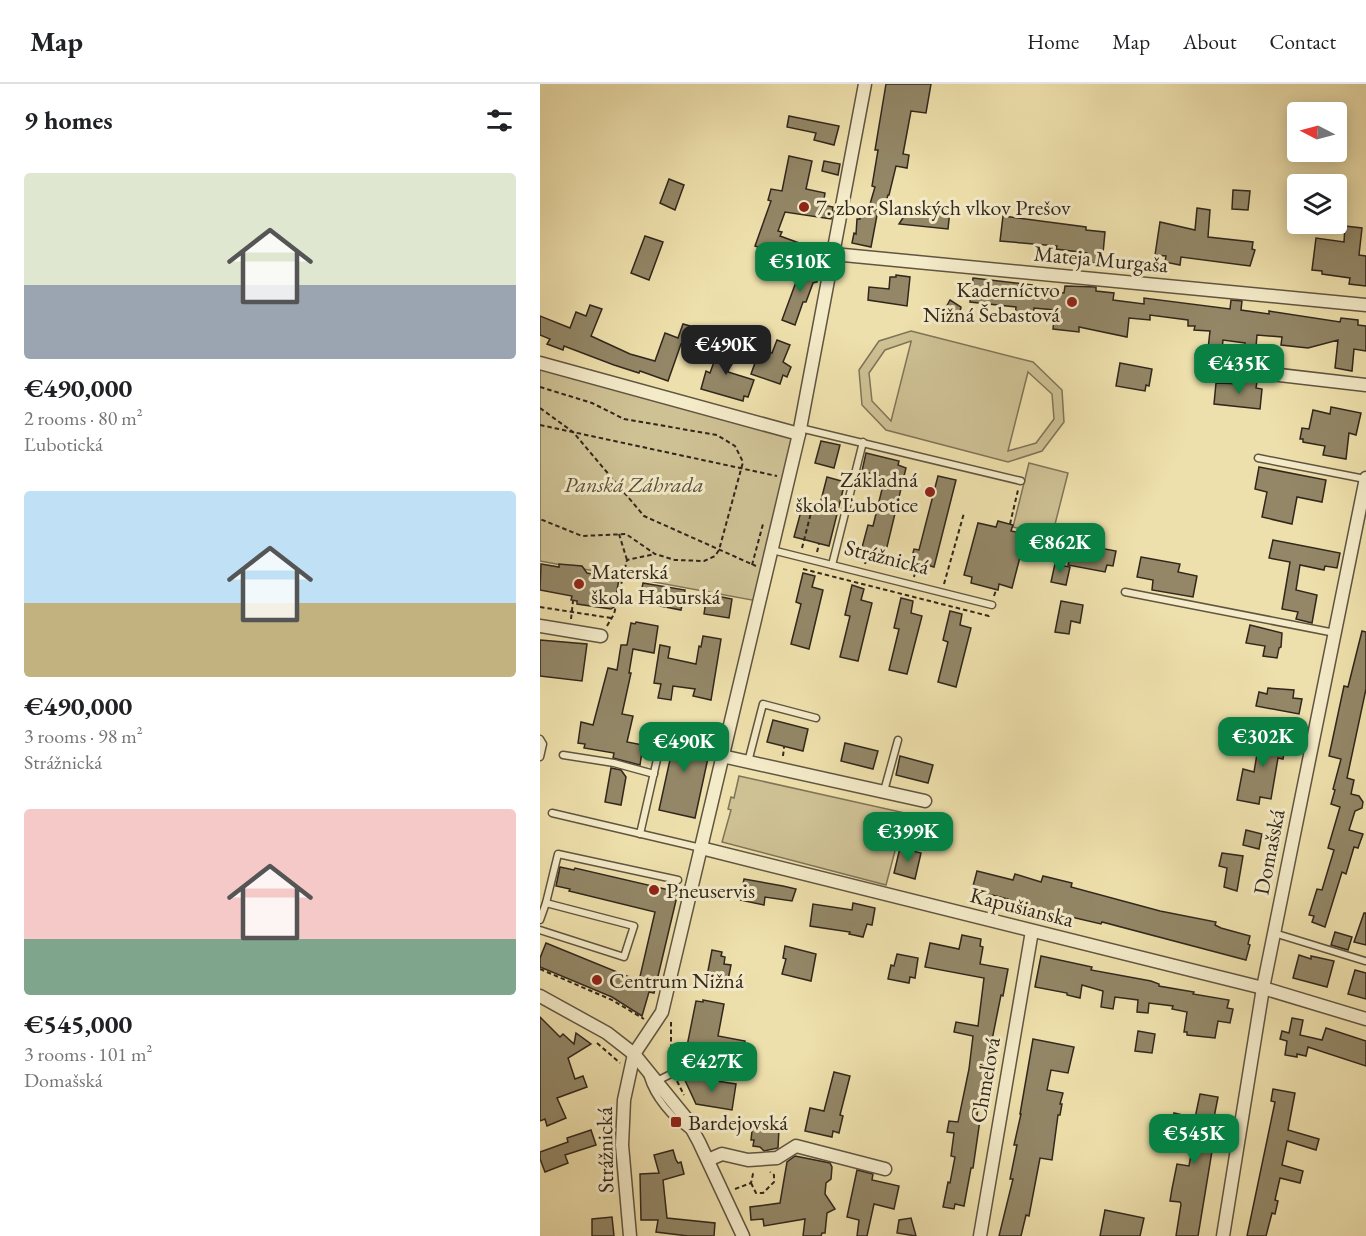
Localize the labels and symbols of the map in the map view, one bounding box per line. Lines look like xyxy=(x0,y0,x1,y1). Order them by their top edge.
north arrow xyxy=(1287,102,1347,162)
place label: 7. zbor Slanských vlkov Prešov xyxy=(816,193,1071,222)
marker: 7. zbor Slanských vlkov Prešov xyxy=(797,200,811,214)
street label: Mateja Murgaša xyxy=(1033,239,1170,279)
pin: €510K xyxy=(758,242,842,293)
place label: Kaderníctvo Nižná Šebastová xyxy=(923,275,1060,329)
marker: Kaderníctvo Nižná Šebastová xyxy=(1065,295,1079,309)
pin: €490K xyxy=(684,325,768,376)
pin: €435K xyxy=(1197,344,1281,395)
place label: Základná škola Ľubotice xyxy=(796,465,918,519)
park label: Panská Záhrada xyxy=(564,470,704,499)
marker: Základná škola Ľubotice xyxy=(923,485,937,499)
pin: €862K xyxy=(1018,523,1102,574)
street label: Strážnická xyxy=(842,533,933,582)
place label: Materská škola Haburská xyxy=(591,557,721,611)
marker: Materská škola Haburská xyxy=(572,577,586,591)
pin: €302K xyxy=(1221,717,1305,768)
pin: €490K xyxy=(642,722,726,773)
street label: Domašská xyxy=(1246,806,1292,897)
pin: €399K xyxy=(866,812,950,863)
place label: Pneuservis xyxy=(666,876,755,905)
street label: Kapušianska xyxy=(967,880,1077,934)
marker: Pneuservis xyxy=(647,883,661,897)
place label: Centrum Nižná xyxy=(609,966,744,995)
marker: Centrum Nižná xyxy=(590,973,604,987)
street label: Chmeľová xyxy=(963,1034,1007,1125)
pin: €427K xyxy=(670,1042,754,1093)
street label: Strážnická xyxy=(590,1106,620,1193)
place label: Bardejovská xyxy=(688,1108,788,1137)
pin: €545K xyxy=(1152,1114,1236,1165)
marker: Bardejovská xyxy=(669,1115,683,1129)

